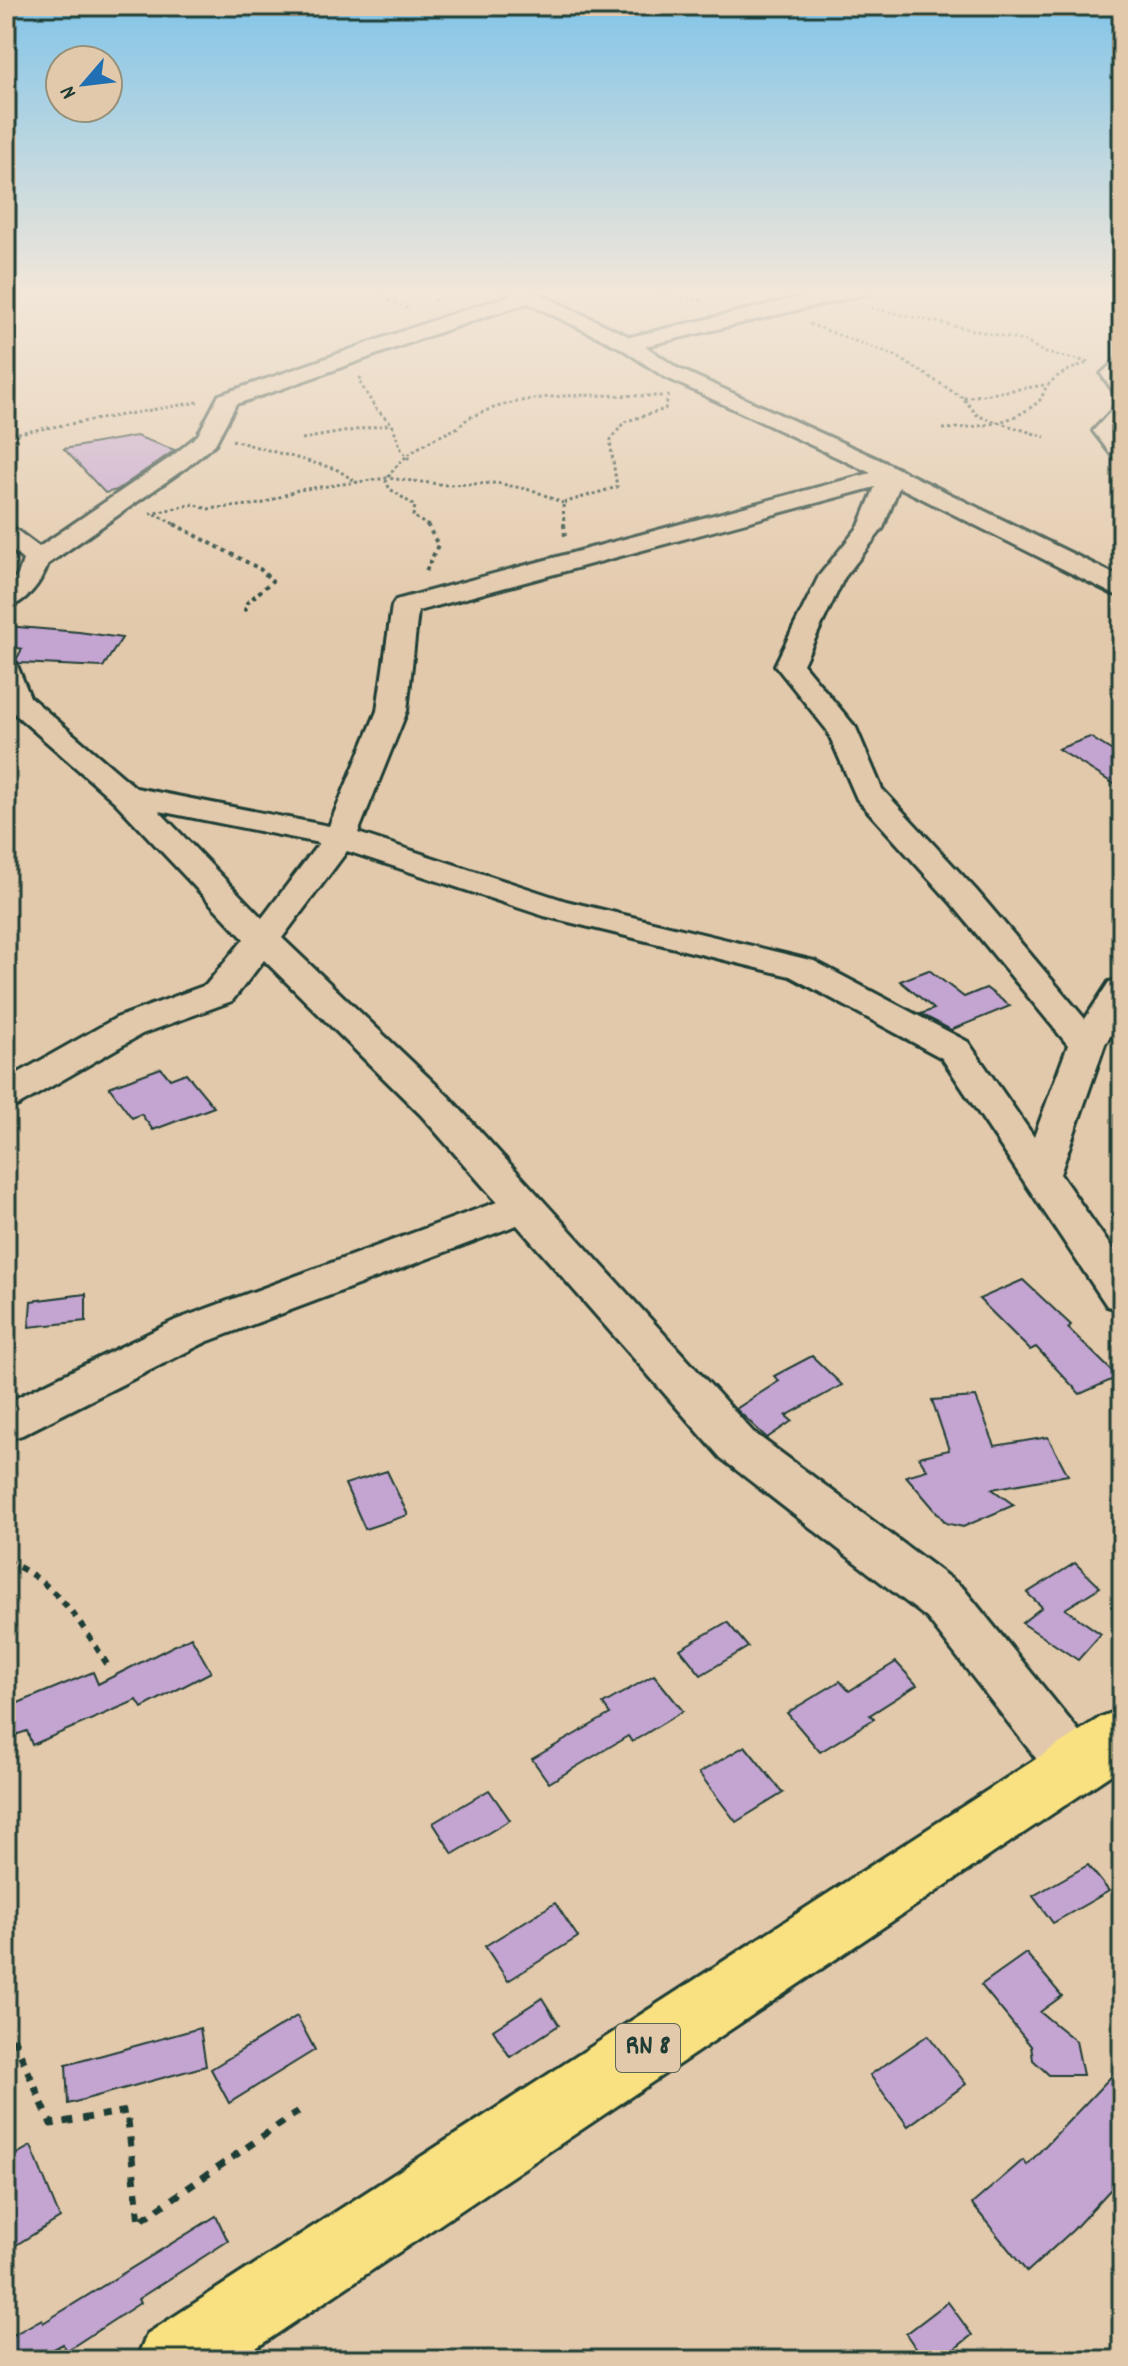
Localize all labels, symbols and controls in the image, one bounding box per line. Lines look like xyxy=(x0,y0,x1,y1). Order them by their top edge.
north arrow xyxy=(44,44,124,124)
text: N xyxy=(53,80,86,104)
road number: RN 8 xyxy=(616,2024,680,2072)

